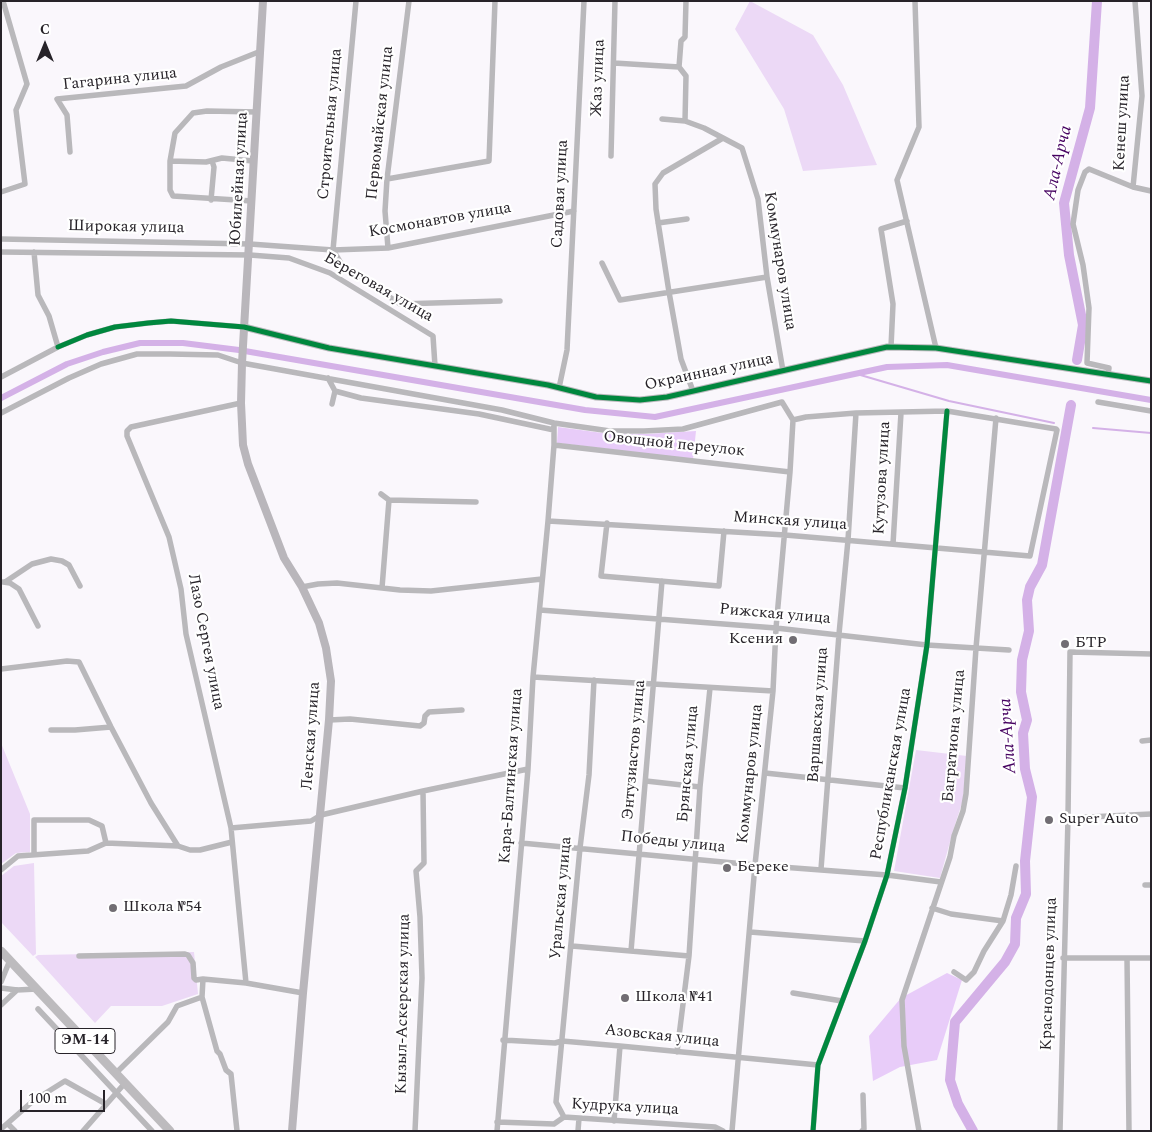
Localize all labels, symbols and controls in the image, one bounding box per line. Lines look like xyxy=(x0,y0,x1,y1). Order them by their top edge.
text: С xyxy=(40,19,50,40)
north arrow xyxy=(20,20,70,70)
street label: Жаз улица xyxy=(588,39,610,117)
street label: Первомайская улица xyxy=(363,45,399,201)
street label: Строительная улица xyxy=(315,47,347,201)
street label: Гагарина улица xyxy=(62,64,178,96)
street label: Кенеш улица xyxy=(1111,75,1135,171)
street label: Юбилейная улица xyxy=(227,111,253,247)
water label: Ала-Арча xyxy=(1040,124,1078,202)
street label: Садовая улица xyxy=(549,139,573,249)
street label: Коммунаров улица xyxy=(759,190,799,332)
street label: Космонавтов улица xyxy=(367,199,513,243)
street label: Широкая улица xyxy=(68,217,184,239)
street label: Береговая улица xyxy=(320,249,436,327)
street label: Окраинная улица xyxy=(643,350,775,396)
street label: Кутузова улица xyxy=(870,421,896,535)
street label: Овощной переулок xyxy=(602,428,746,462)
street label: Минская улица xyxy=(732,508,848,536)
street label: Лазо Сергея улица xyxy=(182,572,228,712)
street label: Рижская улица xyxy=(718,601,832,629)
place label: Ксения xyxy=(729,630,783,650)
marker: Ксения xyxy=(787,634,799,646)
place label: БТР xyxy=(1075,634,1107,654)
marker: БТР xyxy=(1059,638,1071,650)
street label: Варшавская улица xyxy=(805,647,833,783)
street label: Багратиона улица xyxy=(940,669,970,803)
street label: Энтузиастов улица xyxy=(619,679,651,821)
street label: Ленская улица xyxy=(299,681,325,791)
street label: Республиканская улица xyxy=(867,686,917,862)
street label: Кара-Балтинская улица xyxy=(496,688,528,864)
water label: Ала-Арча xyxy=(996,698,1022,774)
street label: Коммунаров улица xyxy=(734,703,768,845)
street label: Брянская улица xyxy=(674,705,704,823)
place label: Super Auto xyxy=(1059,810,1139,830)
marker: Super Auto xyxy=(1043,814,1055,826)
street label: Победы улица xyxy=(620,828,726,858)
street label: Уральская улица xyxy=(547,836,577,960)
place label: Береке xyxy=(737,858,789,878)
marker: Береке xyxy=(721,862,733,874)
street label: Краснодонцев улица xyxy=(1038,897,1062,1051)
place label: Школа №54 xyxy=(123,898,202,918)
marker: Школа №54 xyxy=(107,902,119,914)
street label: Кызыл-Аскерская улица xyxy=(393,913,415,1095)
place label: Школа №41 xyxy=(635,988,714,1008)
marker: Школа №41 xyxy=(619,992,631,1004)
street label: Азовская улица xyxy=(604,1021,720,1053)
road number: ЭМ-14 xyxy=(55,1028,115,1054)
scale bar xyxy=(22,1080,108,1112)
text: 100 m xyxy=(28,1087,67,1110)
street label: Кудрука улица xyxy=(571,1096,679,1120)

